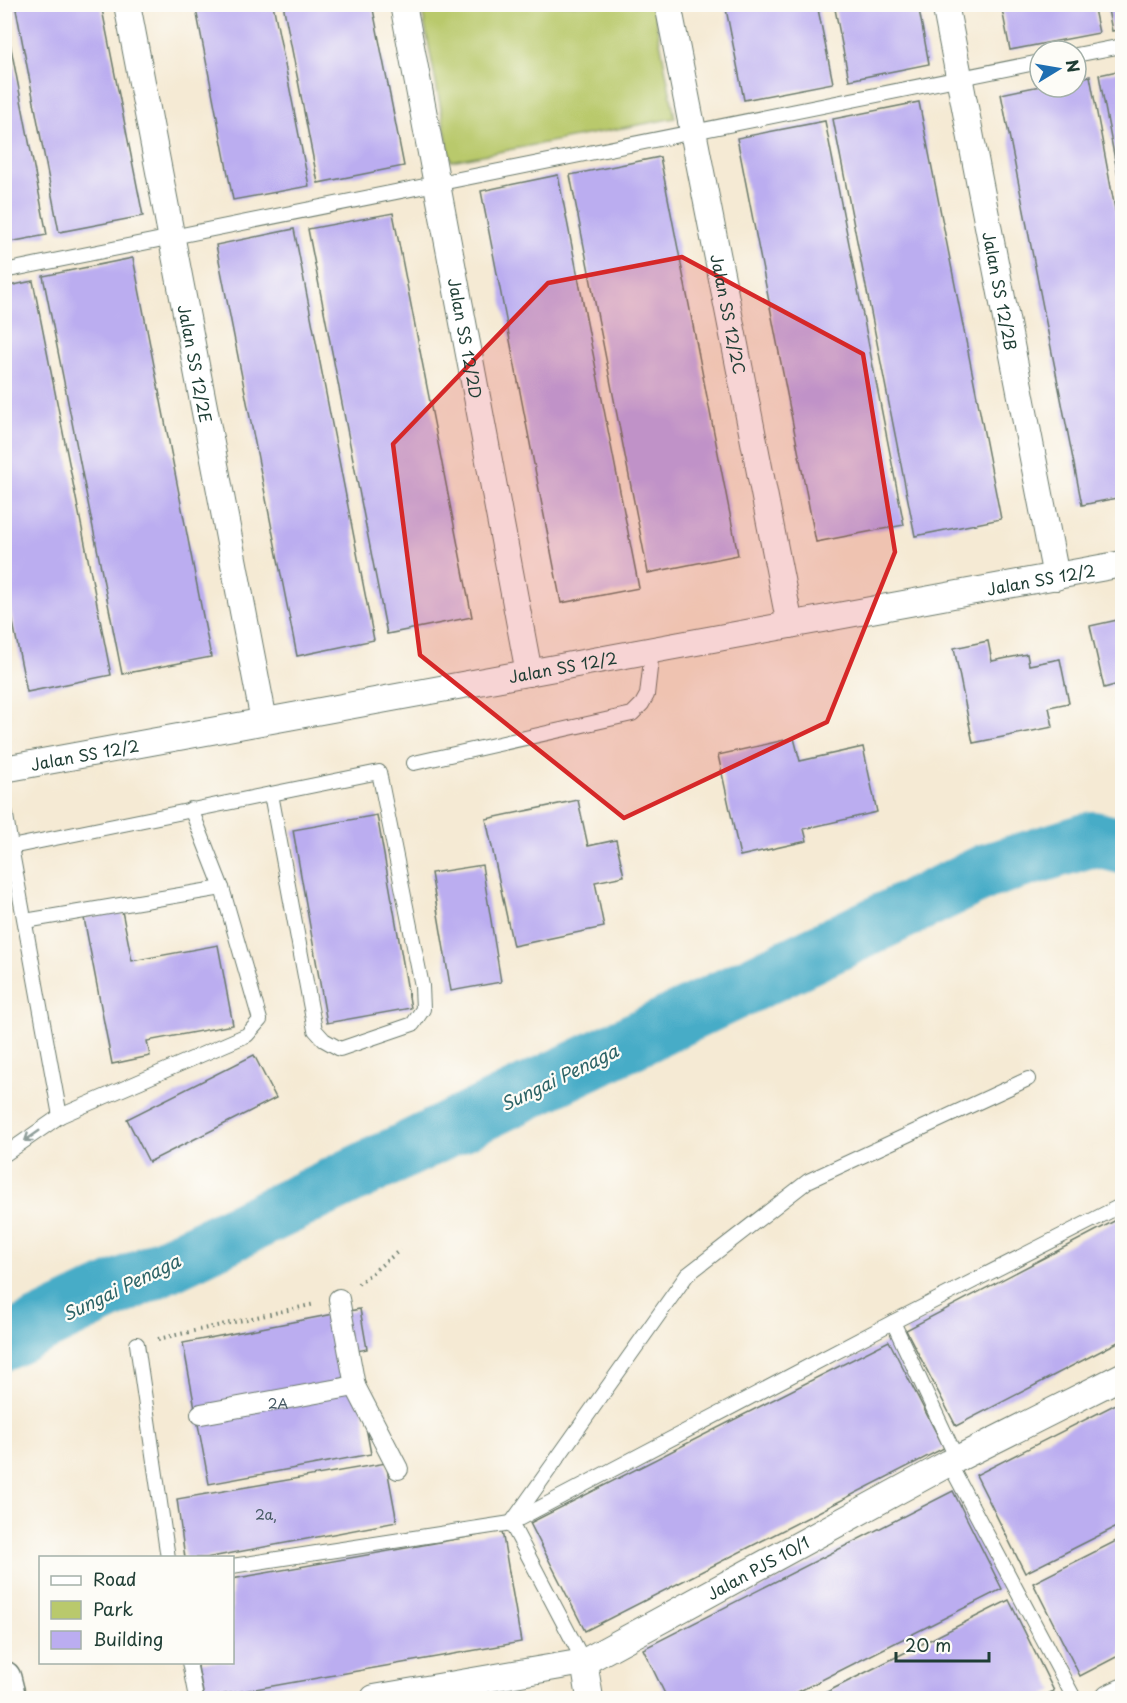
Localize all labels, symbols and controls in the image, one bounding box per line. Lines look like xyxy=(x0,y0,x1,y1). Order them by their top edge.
north arrow xyxy=(1028,39,1088,99)
text: N xyxy=(1061,57,1087,74)
street label: Jalan SS 12/2B xyxy=(977,229,1024,352)
street label: Jalan SS 12/2C xyxy=(705,252,752,376)
street label: Jalan SS 12/2D xyxy=(443,276,489,400)
street label: Jalan SS 12/2E xyxy=(173,302,219,425)
street label: Jalan SS 12/2 xyxy=(985,557,1097,601)
street label: Jalan SS 12/2 xyxy=(507,645,619,688)
street label: Jalan SS 12/2 xyxy=(29,733,141,776)
water label: Sungai Penaga xyxy=(496,1036,624,1117)
one-way arrow xyxy=(25,1130,41,1142)
water label: Sungai Penaga xyxy=(58,1246,186,1327)
house number: 2A xyxy=(268,1393,289,1414)
house number: 2a, xyxy=(255,1504,277,1525)
street label: Jalan PJS 10/1 xyxy=(702,1529,813,1605)
legend xyxy=(39,1556,234,1664)
text: Road xyxy=(93,1565,137,1592)
text: Park xyxy=(93,1595,133,1622)
text: Building xyxy=(93,1625,163,1652)
scale bar xyxy=(896,1625,989,1663)
text: 20 m xyxy=(905,1631,951,1658)

